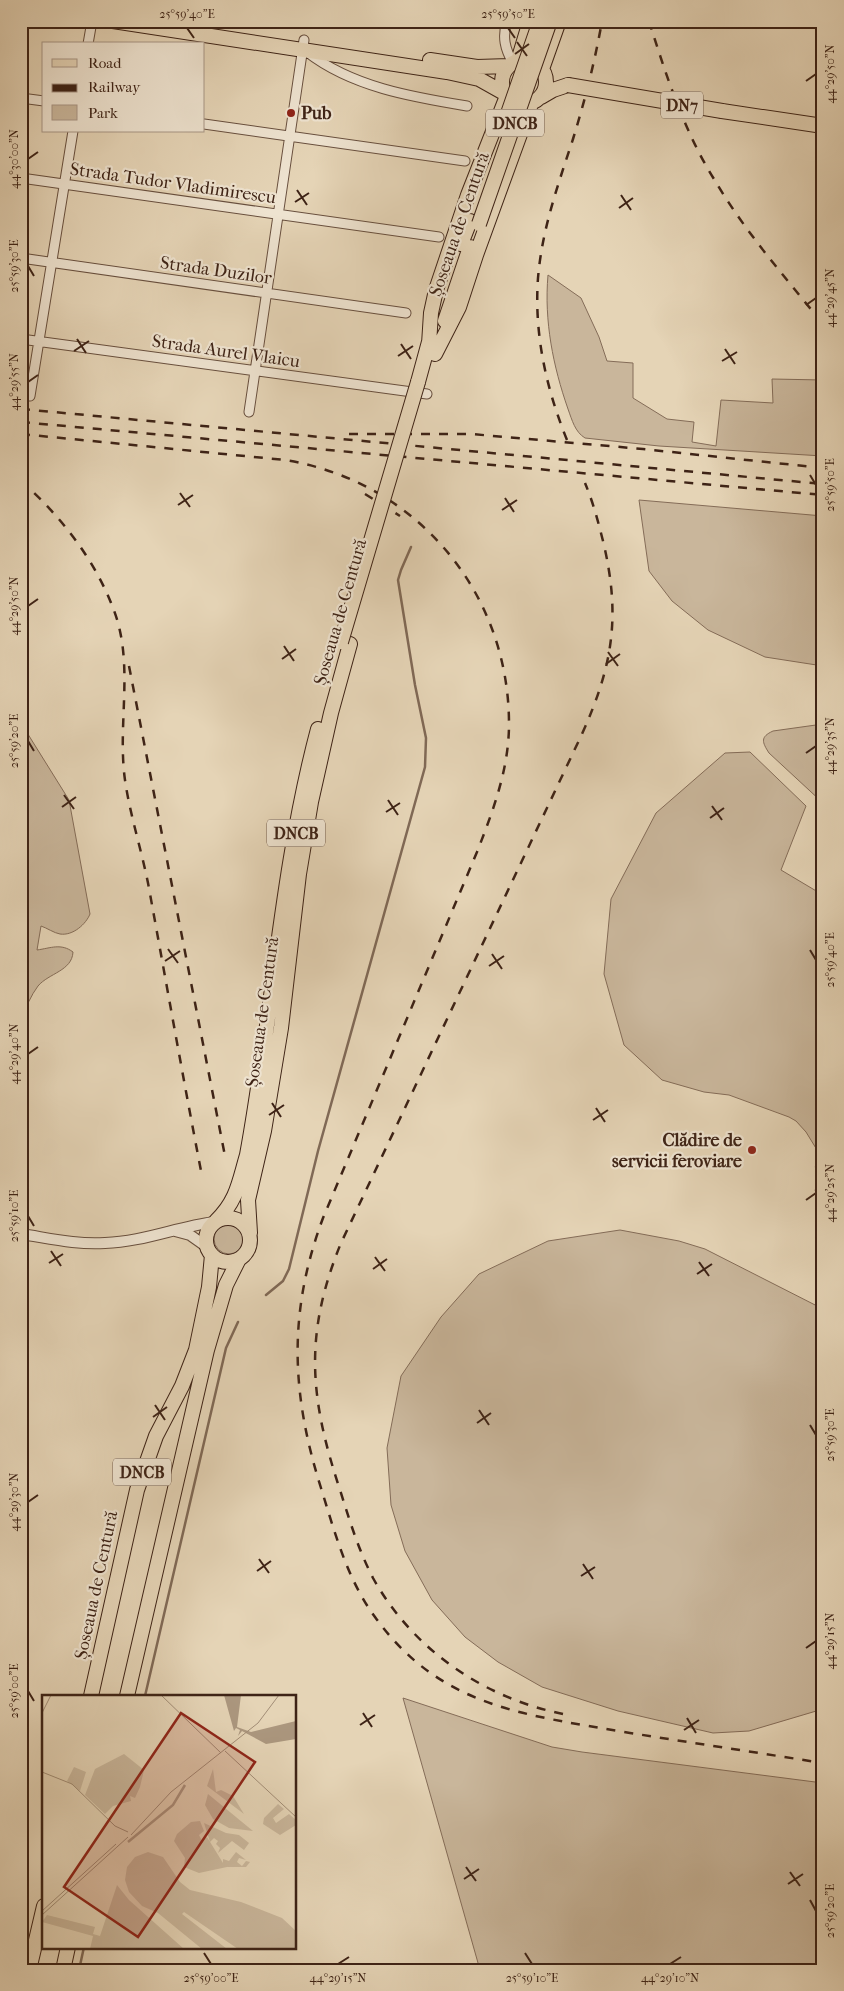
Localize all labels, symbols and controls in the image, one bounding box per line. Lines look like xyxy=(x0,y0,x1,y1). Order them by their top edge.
text: 25°59'40"E xyxy=(159,7,215,21)
text: 25°59'50"E xyxy=(481,7,535,21)
legend xyxy=(42,42,205,132)
text: 44°29'50"N xyxy=(823,44,837,104)
text: Road xyxy=(88,54,122,72)
text: Railway xyxy=(88,78,141,96)
road number: DN7 xyxy=(661,92,703,118)
place label: Pub xyxy=(301,103,332,124)
text: Park xyxy=(88,104,118,122)
marker: Pub xyxy=(285,107,297,119)
road number: DNCB xyxy=(486,110,544,136)
text: 44°30'00"N xyxy=(7,129,21,189)
street label: Șoseaua de Centură xyxy=(425,149,494,299)
street label: Strada Tudor Vladimirescu xyxy=(69,159,277,208)
text: 25°59'30"E xyxy=(7,239,21,293)
street label: Strada Duzilor xyxy=(159,252,273,289)
text: 44°29'45"N xyxy=(823,268,837,328)
street label: Strada Aurel Vlaicu xyxy=(151,331,301,372)
text: 44°29'55"N xyxy=(7,353,21,411)
text: 25°59'50"E xyxy=(823,458,837,512)
street label: Șoseaua de Centură xyxy=(310,536,372,688)
text: 44°29'50"N xyxy=(7,576,21,636)
text: 25°59'20"E xyxy=(7,714,21,768)
text: 44°29'35"N xyxy=(823,717,837,775)
road number: DNCB xyxy=(267,820,325,846)
text: 25°59'40"E xyxy=(823,932,837,988)
street label: Șoseaua de Centură xyxy=(242,935,284,1088)
text: 44°29'40"N xyxy=(7,1023,21,1085)
place label: Clădire de servicii feroviare xyxy=(612,1130,742,1172)
marker: Clădire de servicii feroviare xyxy=(746,1144,758,1156)
text: 44°29'25"N xyxy=(823,1164,837,1222)
text: 25°59'10"E xyxy=(7,1190,21,1242)
text: 25°59'30"E xyxy=(823,1408,837,1462)
road number: DNCB xyxy=(113,1458,171,1485)
text: 44°29'30"N xyxy=(7,1473,21,1531)
street label: Șoseaua de Centură xyxy=(71,1508,123,1661)
text: 44°29'15"N xyxy=(823,1613,837,1669)
text: 25°59'00"E xyxy=(7,1663,21,1719)
inset map xyxy=(42,1695,296,1948)
text: 25°59'20"E xyxy=(823,1884,837,1938)
text: 25°59'00"E xyxy=(183,1971,239,1985)
text: 44°29'15"N xyxy=(310,1971,366,1985)
text: 25°59'10"E xyxy=(506,1971,558,1985)
text: 44°29'10"N xyxy=(641,1971,699,1985)

